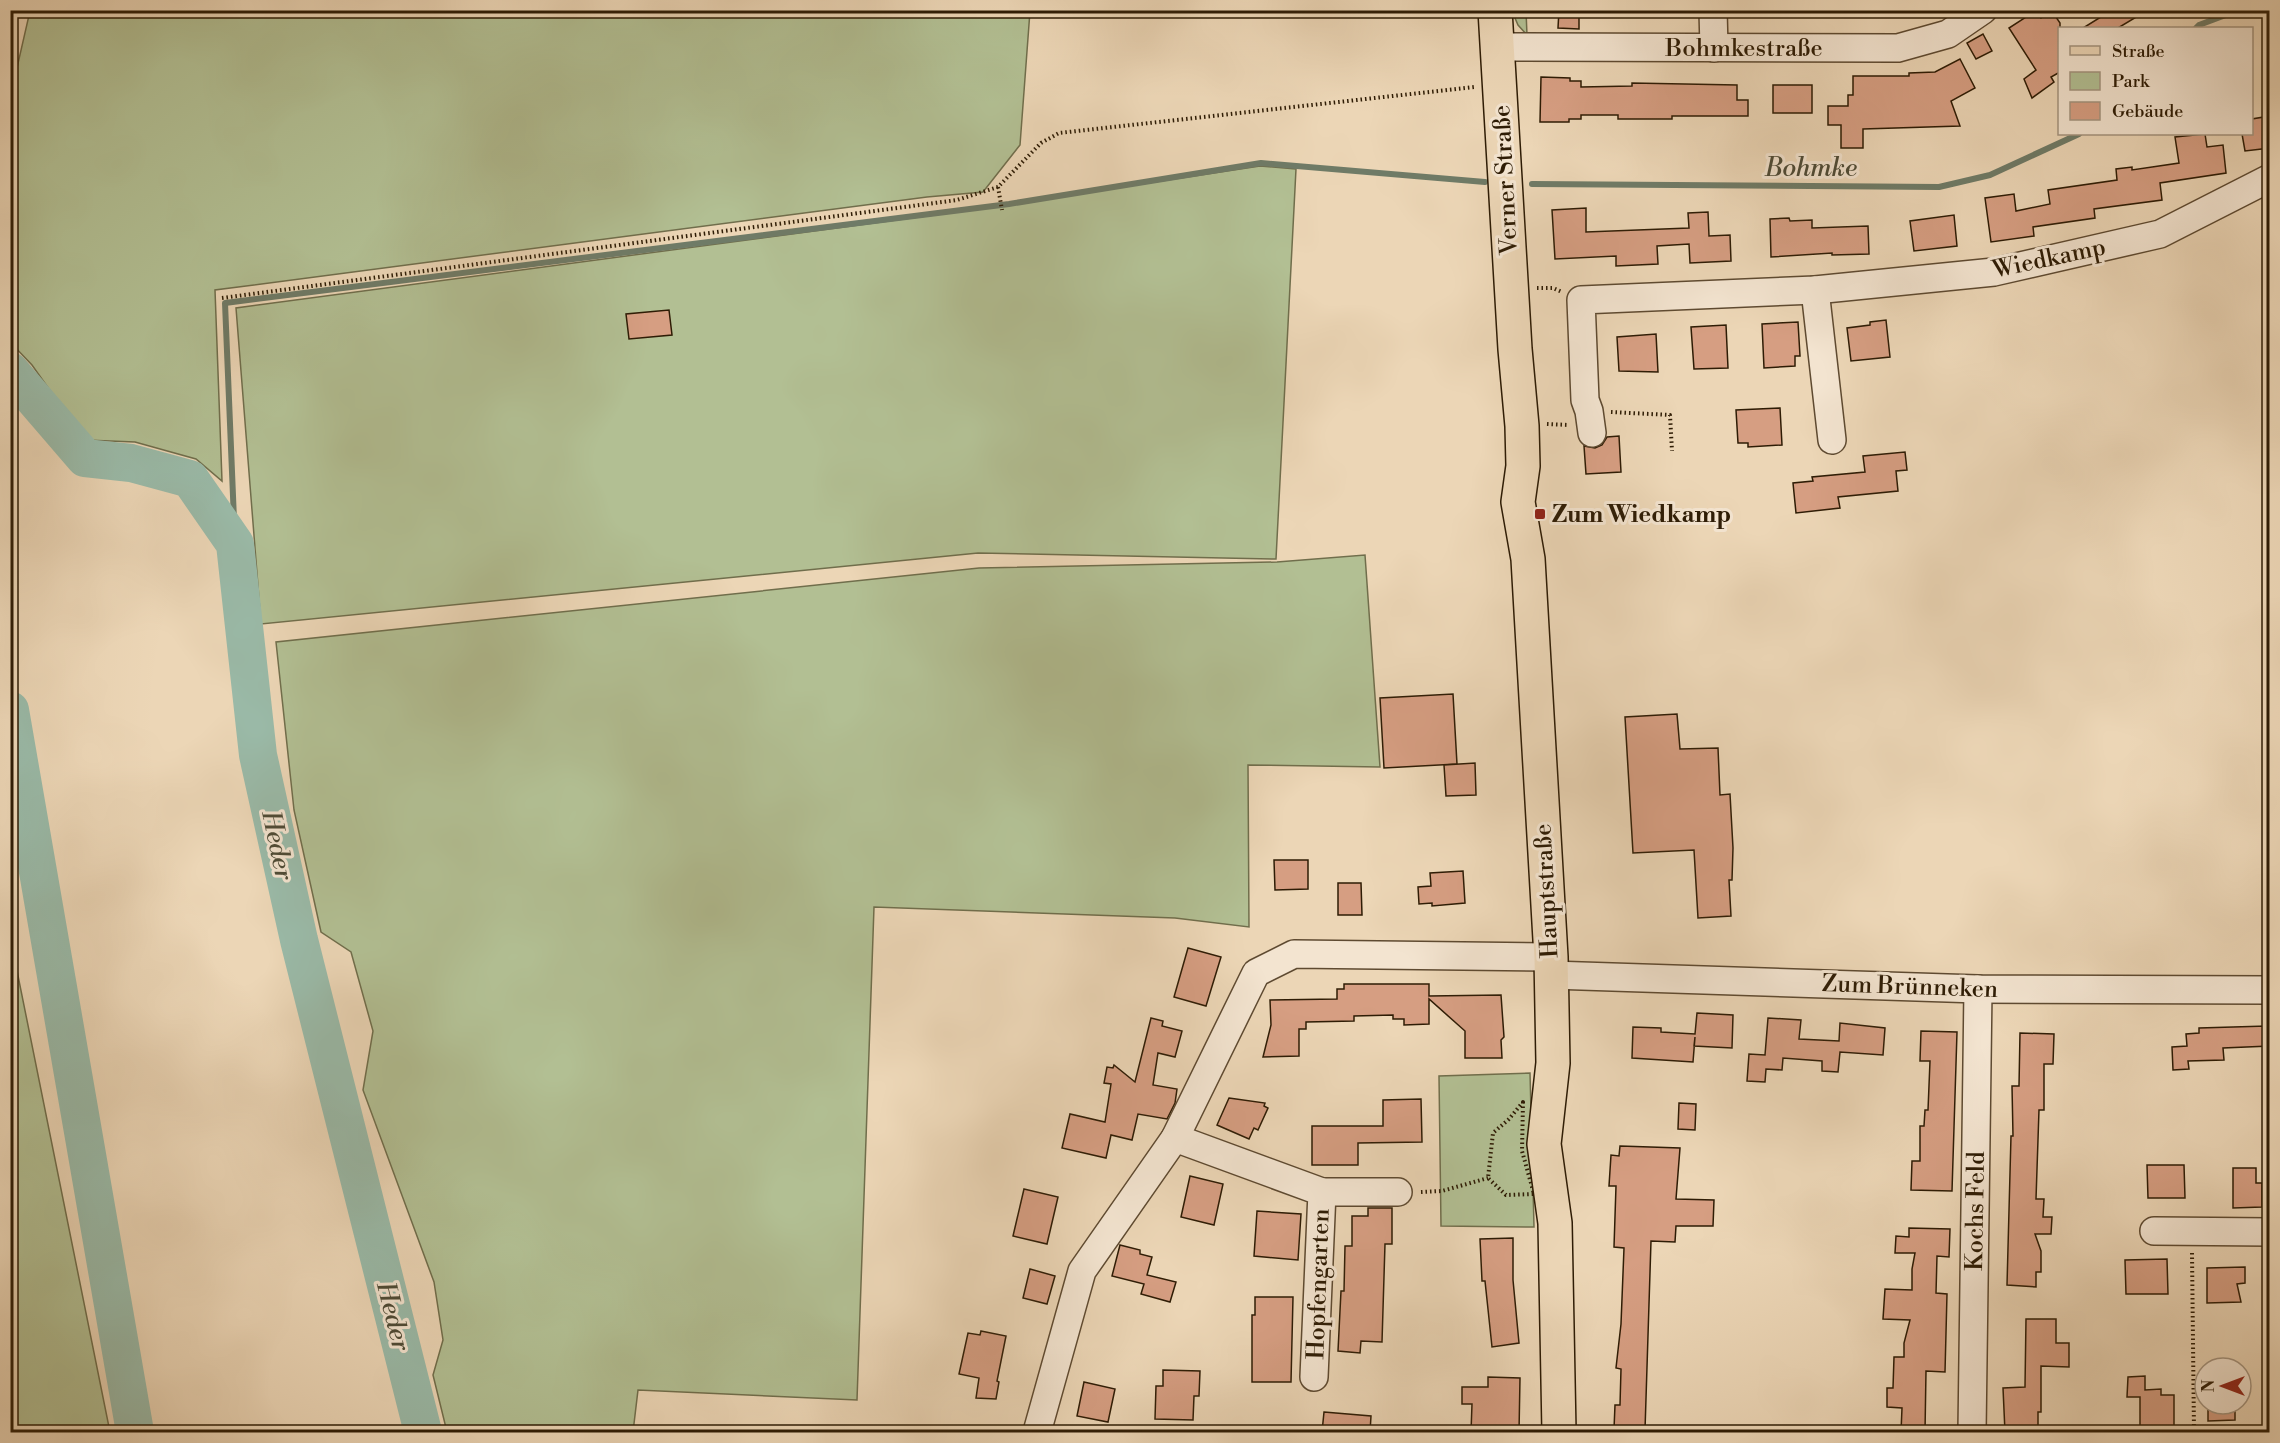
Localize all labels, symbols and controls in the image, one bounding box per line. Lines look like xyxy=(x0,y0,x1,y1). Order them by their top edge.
legend xyxy=(2058,27,2253,135)
street label: Bohmkestraße xyxy=(1664,34,1823,64)
text: Straße xyxy=(2112,40,2165,63)
text: Park xyxy=(2112,70,2151,93)
text: Gebäude xyxy=(2112,100,2183,123)
street label: Verner Straße xyxy=(1487,104,1525,257)
water label: Bohmke xyxy=(1764,152,1857,184)
street label: Wiedkamp xyxy=(1989,232,2108,286)
place label: Zum Wiedkamp xyxy=(1552,500,1731,530)
marker: Zum Wiedkamp xyxy=(1533,507,1547,521)
water label: Heder xyxy=(254,807,300,884)
street label: Hauptstraße xyxy=(1528,823,1566,959)
street label: Zum Brünneken xyxy=(1821,969,1999,1005)
street label: Kochs Feld xyxy=(1960,1151,1992,1271)
street label: Hopfengarten xyxy=(1301,1208,1337,1360)
water label: Heder xyxy=(369,1277,417,1355)
north arrow xyxy=(2193,1356,2253,1416)
text: N xyxy=(2199,1379,2219,1392)

